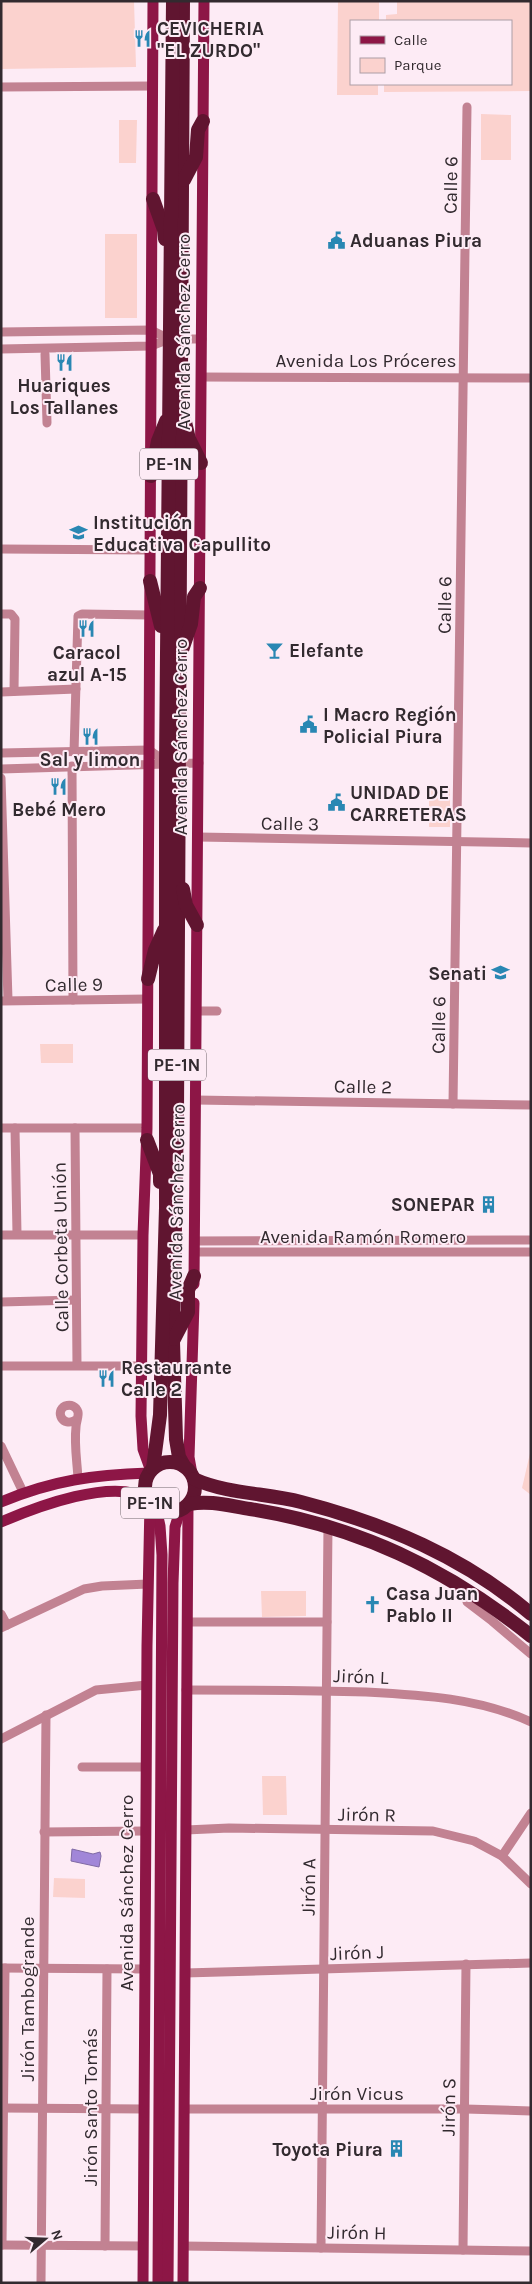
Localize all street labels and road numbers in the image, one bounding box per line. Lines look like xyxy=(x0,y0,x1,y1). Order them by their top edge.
street label: Calle 6 xyxy=(439,156,463,214)
street label: Avenida Sánchez Cerro xyxy=(173,234,195,430)
street label: Avenida Los Próceres xyxy=(276,350,456,372)
road number: PE-1N xyxy=(140,448,198,479)
street label: Calle 6 xyxy=(433,576,457,634)
street label: Avenida Sánchez Cerro xyxy=(170,639,192,835)
street label: Calle 3 xyxy=(261,812,319,836)
street label: Calle 9 xyxy=(45,973,103,997)
street label: Calle 6 xyxy=(427,996,451,1054)
road number: PE-1N xyxy=(148,1050,206,1080)
street label: Calle 2 xyxy=(334,1075,392,1099)
street label: Avenida Sánchez Cerro xyxy=(164,1104,190,1301)
street label: Calle Corbeta Unión xyxy=(49,1162,73,1332)
street label: Avenida Ramón Romero xyxy=(260,1226,466,1248)
road number: PE-1N xyxy=(121,1488,179,1519)
street label: Jirón L xyxy=(333,1665,389,1689)
street label: Avenida Sánchez Cerro xyxy=(116,1795,138,1991)
street label: Jirón R xyxy=(338,1803,396,1827)
street label: Jirón A xyxy=(297,1858,321,1916)
street label: Jirón Tambogrande xyxy=(17,1917,39,2081)
street label: Jirón J xyxy=(330,1941,385,1965)
street label: Jirón Santo Tomás xyxy=(80,2028,102,2186)
street label: Jirón S xyxy=(437,2078,461,2136)
street label: Jirón Vicus xyxy=(310,2083,404,2105)
street label: Jirón H xyxy=(327,2221,387,2245)

